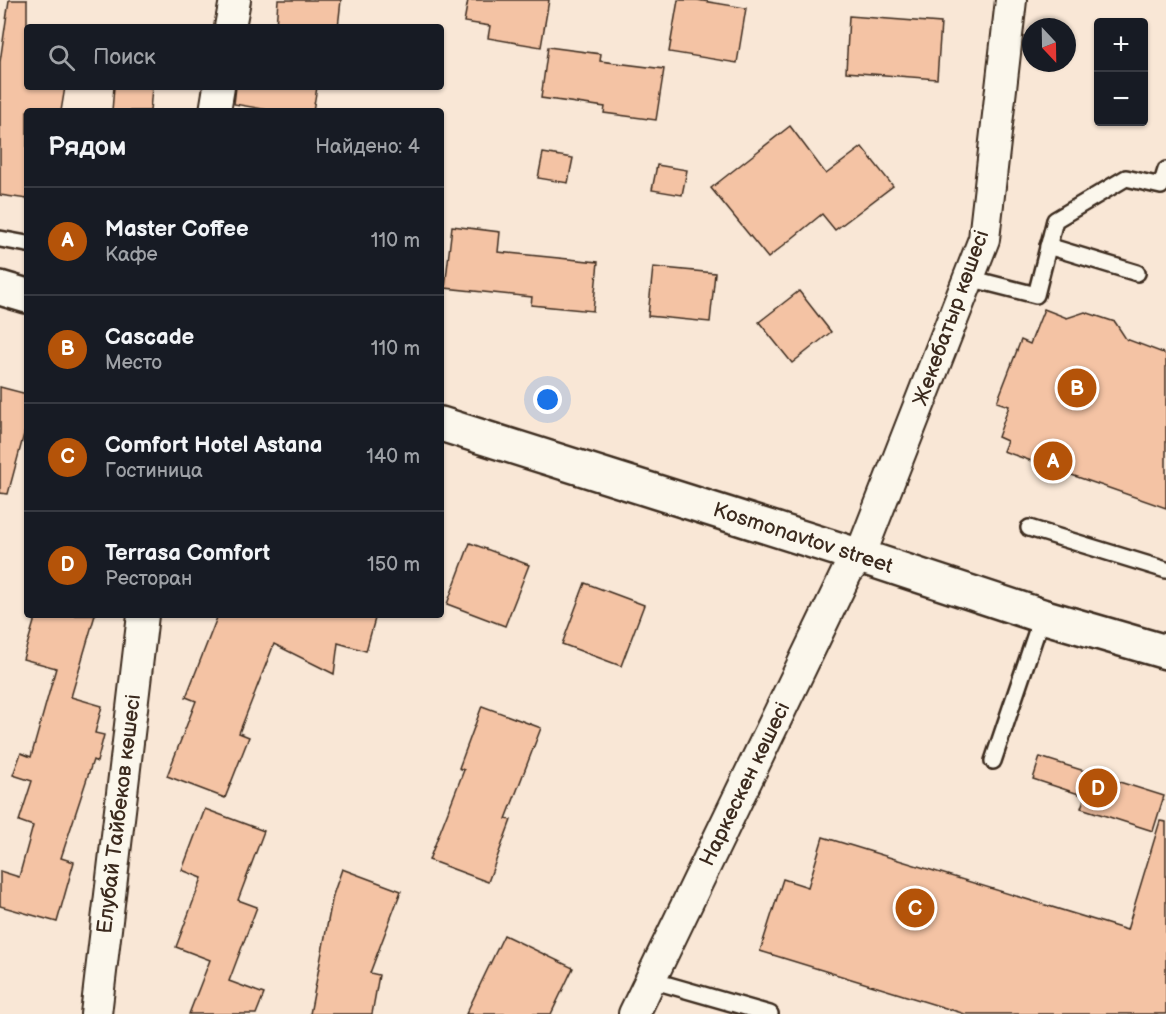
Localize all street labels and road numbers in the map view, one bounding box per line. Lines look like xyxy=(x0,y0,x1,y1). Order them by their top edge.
street label: Жекебатыр көшесі xyxy=(908,227,994,409)
street label: Kosmonavtov street xyxy=(710,497,897,579)
street label: Елубай Тайбеков көшесі xyxy=(92,693,146,935)
street label: Наркескен көшесі xyxy=(694,698,796,870)

